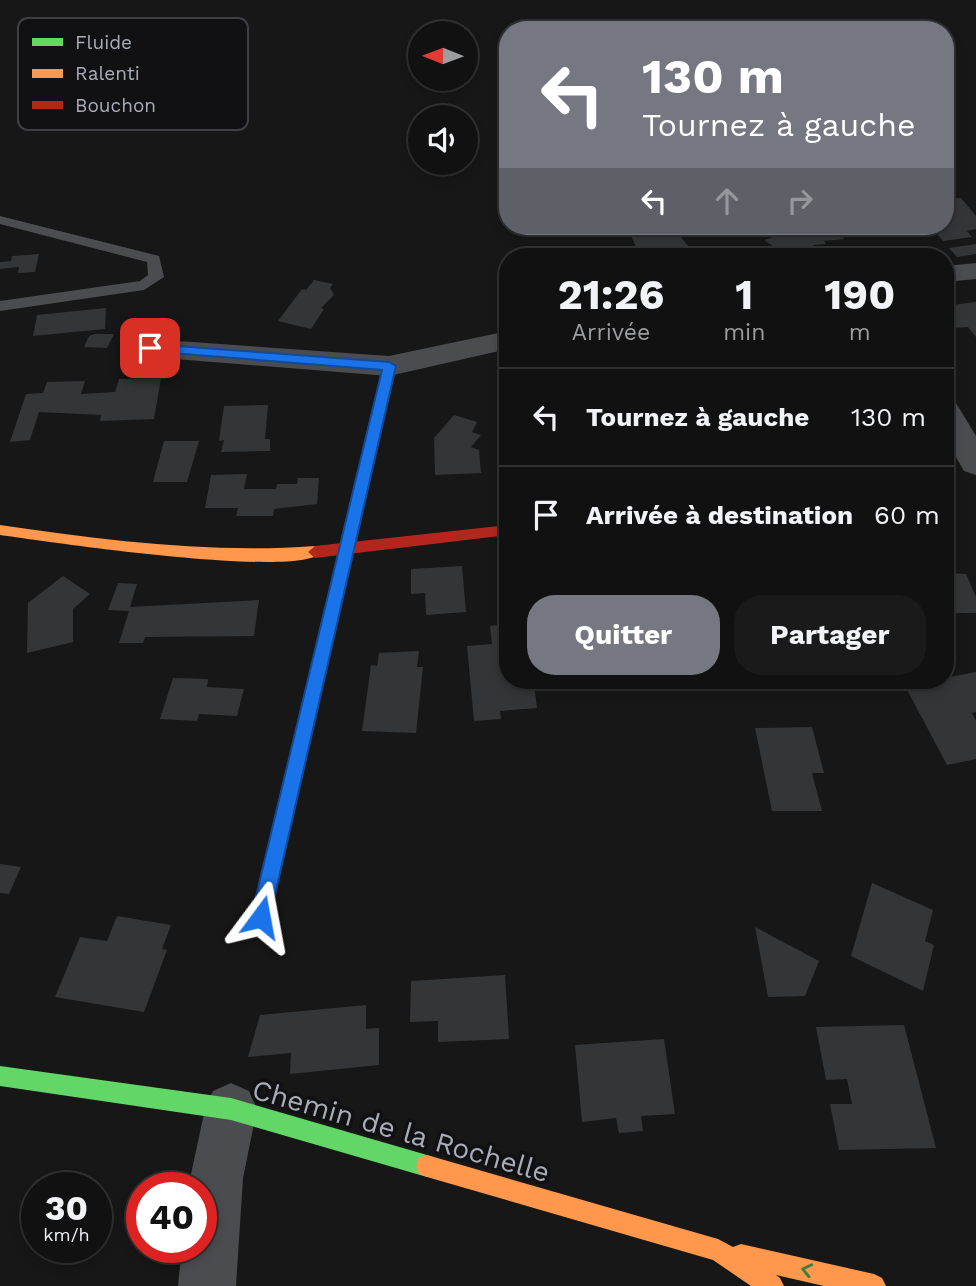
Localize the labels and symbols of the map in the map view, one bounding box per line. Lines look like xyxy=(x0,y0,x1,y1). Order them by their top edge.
legend xyxy=(18,18,248,130)
north arrow xyxy=(408,21,478,91)
text: Fluide xyxy=(75,31,132,54)
text: Ralenti xyxy=(75,62,140,85)
text: Bouchon xyxy=(75,94,156,117)
pin xyxy=(120,318,180,378)
position arrow xyxy=(224,880,298,954)
street label: Chemin de la Rochelle xyxy=(249,1073,553,1189)
speed limit sign: 40 xyxy=(126,1172,217,1263)
one-way arrow xyxy=(801,1264,813,1279)

